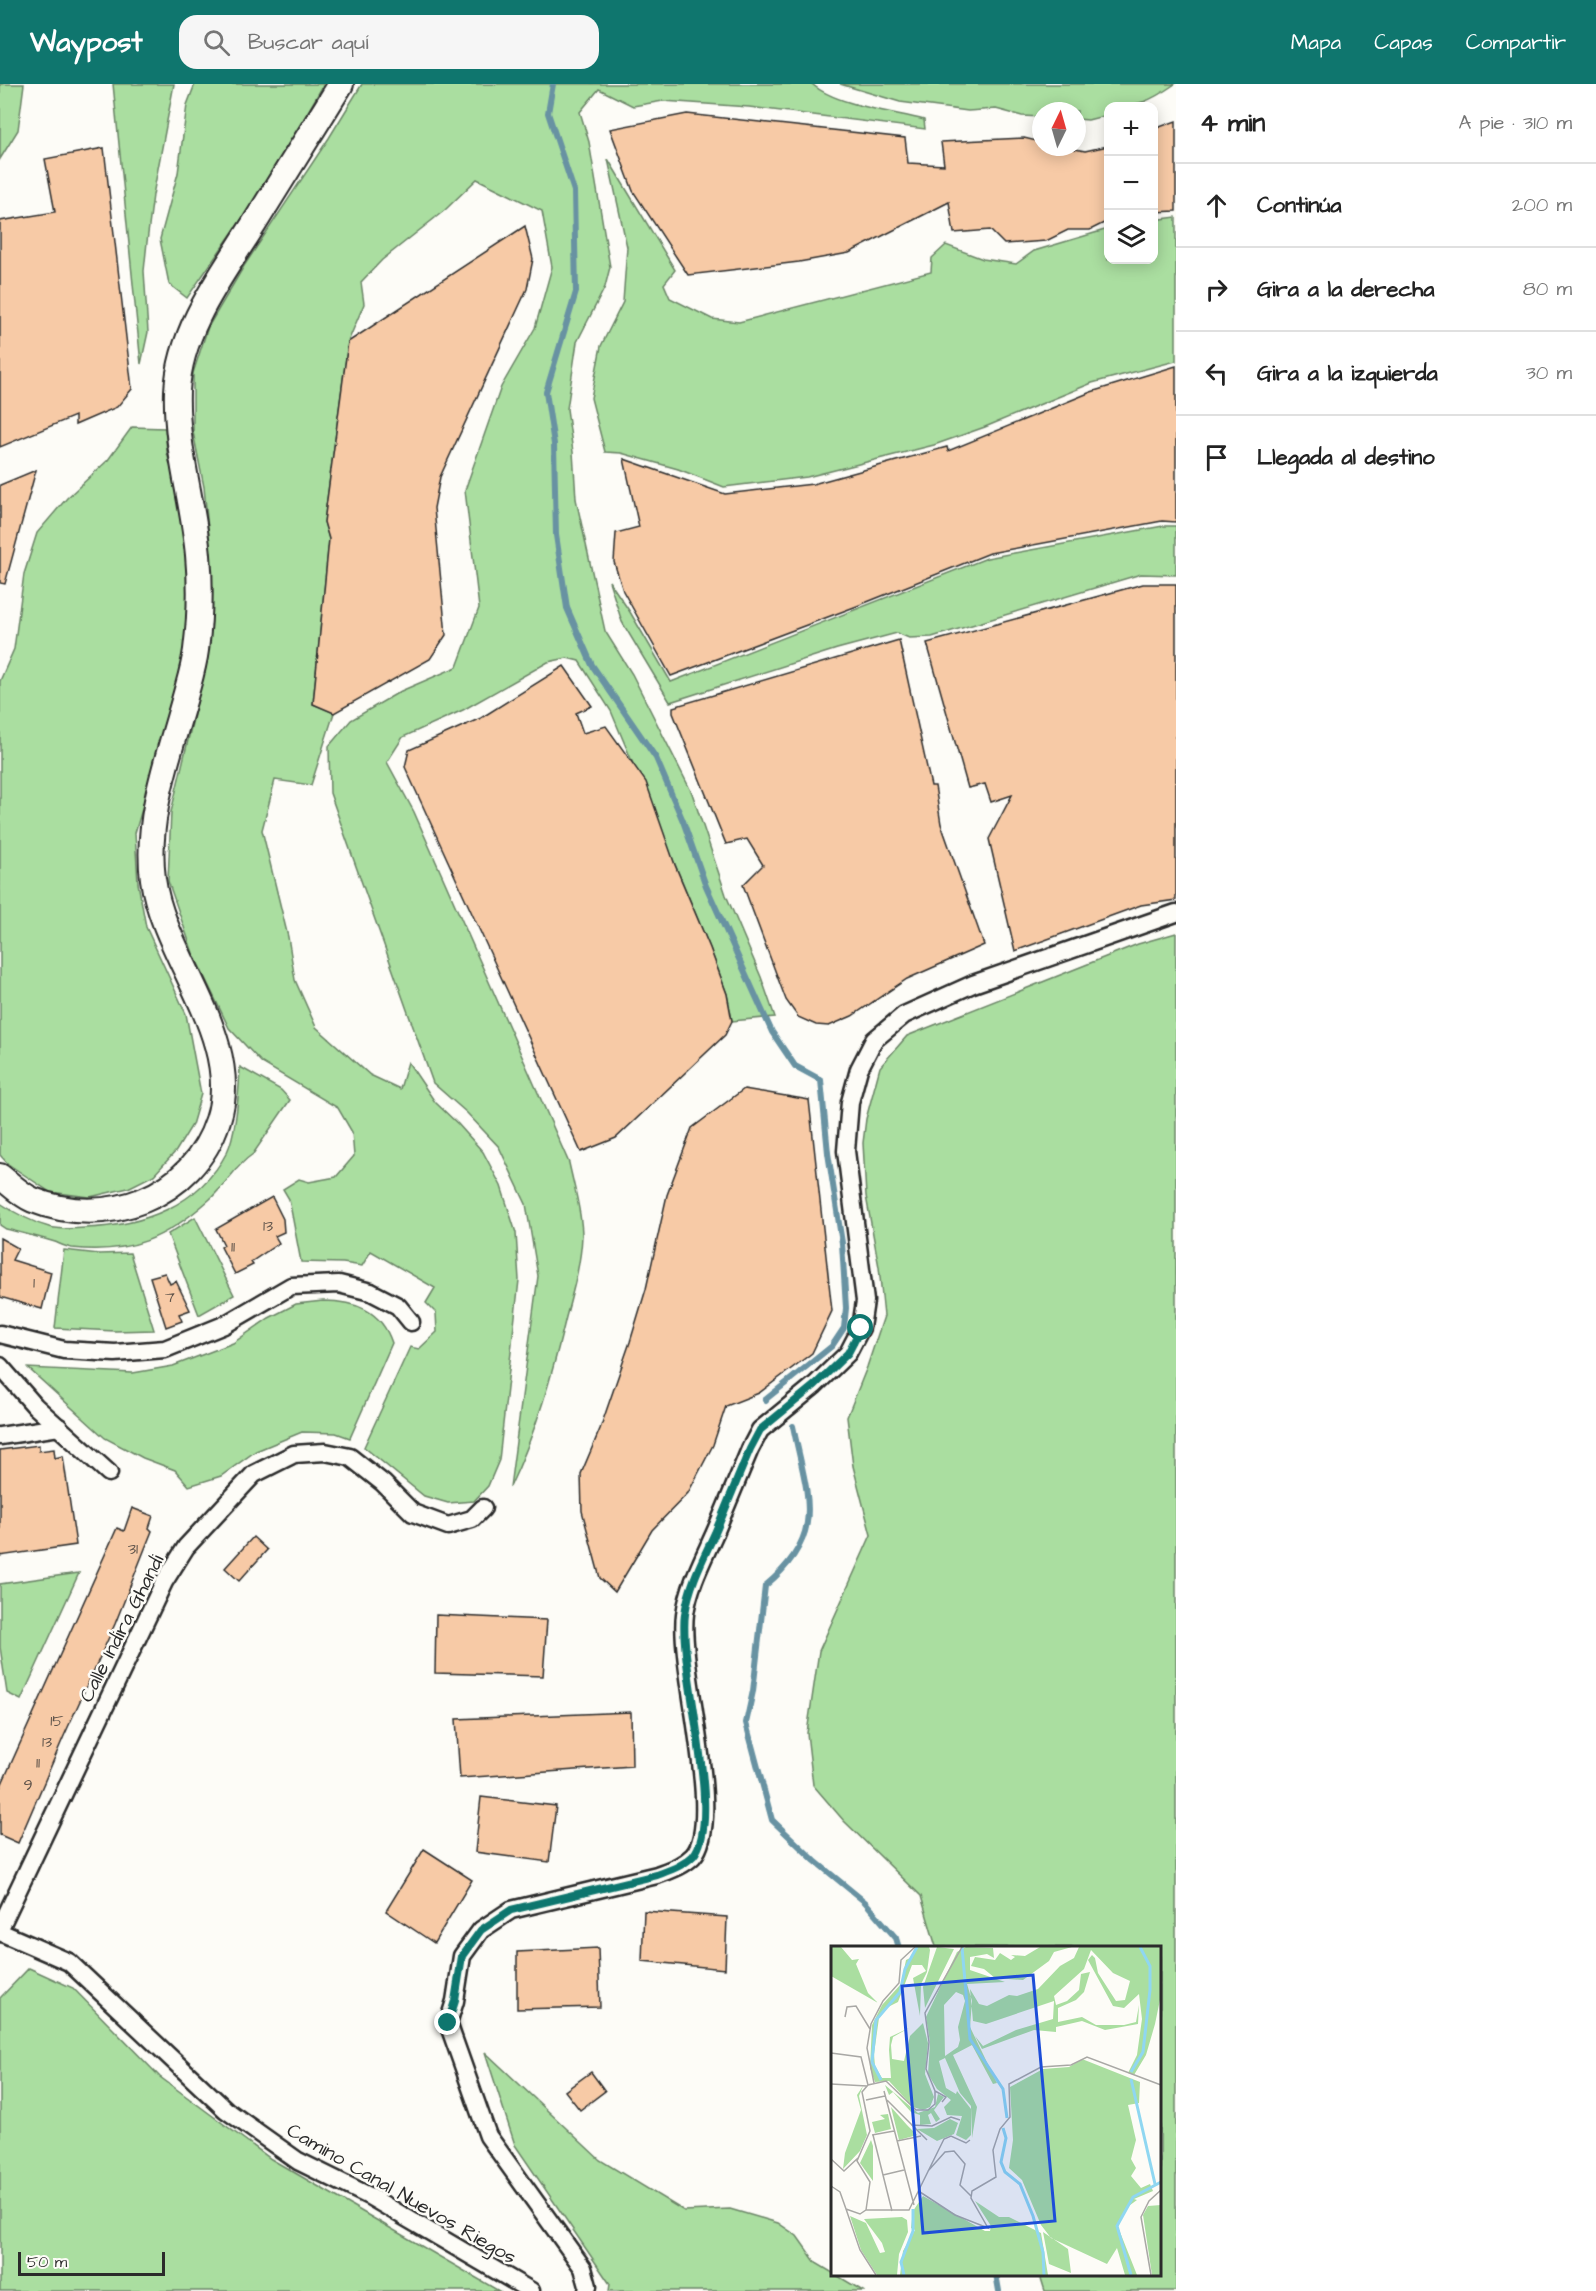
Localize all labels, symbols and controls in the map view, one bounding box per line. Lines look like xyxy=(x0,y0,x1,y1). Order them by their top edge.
search box xyxy=(179,15,599,69)
text: Waypost xyxy=(30,23,143,62)
icon: search xyxy=(200,26,233,59)
text: Buscar aquí xyxy=(248,27,369,58)
text: Mapa xyxy=(1291,28,1341,57)
text: Capas xyxy=(1374,28,1433,57)
text: Compartir xyxy=(1466,28,1566,57)
north arrow xyxy=(1032,102,1086,156)
map controls xyxy=(1104,102,1158,264)
button: + xyxy=(1104,102,1158,156)
text: 4 min xyxy=(1200,105,1265,141)
text: A pie · 310 m xyxy=(1458,109,1572,137)
button: − xyxy=(1104,156,1158,210)
icon: ahead xyxy=(1200,189,1233,222)
text: Continúa xyxy=(1257,190,1342,221)
text: 200 m xyxy=(1512,191,1572,219)
button: layers xyxy=(1104,210,1158,264)
icon: right xyxy=(1200,273,1233,306)
text: Gira a la derecha xyxy=(1257,274,1434,305)
text: 80 m xyxy=(1523,275,1572,303)
icon: left xyxy=(1200,357,1233,390)
text: Gira a la izquierda xyxy=(1257,358,1438,389)
text: 30 m xyxy=(1526,359,1572,387)
icon: arrive xyxy=(1200,441,1233,474)
text: Llegada al destino xyxy=(1257,442,1435,473)
house number: 13 xyxy=(263,1215,273,1237)
house number: 11 xyxy=(231,1236,235,1258)
house number: 1 xyxy=(33,1272,35,1294)
house number: 7 xyxy=(165,1286,175,1308)
route start xyxy=(847,1314,873,1340)
house number: 31 xyxy=(128,1538,138,1560)
street label: Calle Indira Ghandi xyxy=(73,1550,171,1707)
house number: 15 xyxy=(50,1710,64,1732)
house number: 13 xyxy=(42,1731,52,1753)
house number: 11 xyxy=(36,1752,40,1774)
house number: 9 xyxy=(23,1774,33,1796)
inset map xyxy=(831,1946,1161,2276)
route end xyxy=(434,2009,460,2035)
street label: Camino Canal Nuevos Riegos xyxy=(281,2117,521,2272)
scale bar xyxy=(18,2249,165,2276)
text: 50 m xyxy=(27,2251,67,2273)

